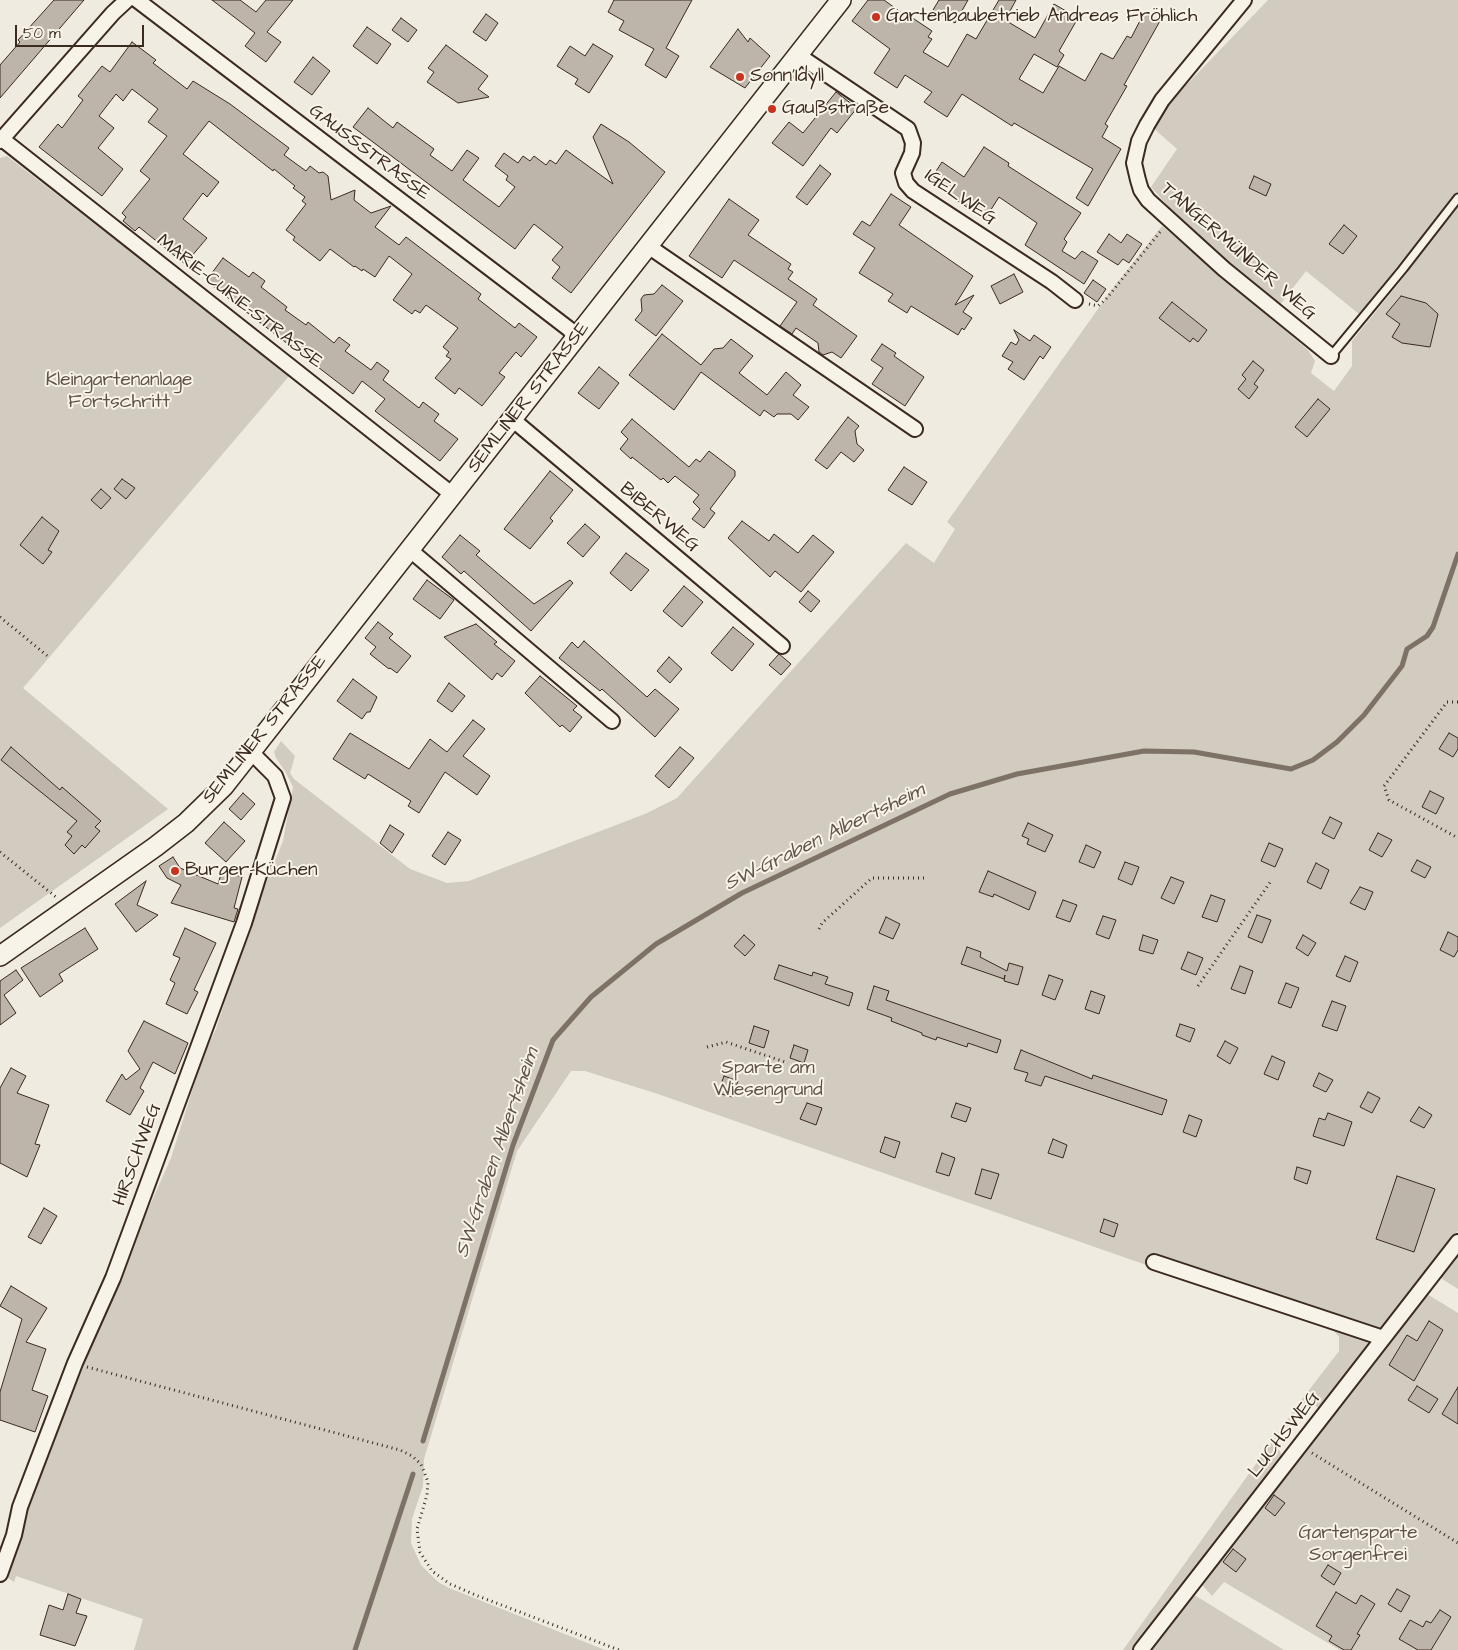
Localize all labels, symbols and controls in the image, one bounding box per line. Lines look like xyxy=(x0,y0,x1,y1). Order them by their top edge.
place label: Gartenbaubetrieb Andreas Fröhlich xyxy=(886,6,1197,28)
marker: Gartenbaubetrieb Andreas Fröhlich xyxy=(870,11,882,23)
scale bar xyxy=(18,15,146,47)
text: 50 m xyxy=(23,23,61,44)
place label: Sonn'Idyll xyxy=(750,66,824,88)
marker: Sonn'Idyll xyxy=(734,71,746,83)
place label: Gaußstraße xyxy=(782,98,889,120)
street label: GAUSSSTRASSE xyxy=(304,100,434,206)
marker: Gaußstraße xyxy=(766,103,778,115)
street label: IGELWEG xyxy=(920,165,1000,231)
street label: TANGERMÜNDER WEG xyxy=(1155,178,1321,326)
street label: MARIE-CURIE-STRASSE xyxy=(151,230,327,374)
street label: SEMLINER STRASSE xyxy=(463,318,595,478)
park label: Kleingartenanlage Fortschritt xyxy=(46,370,192,414)
street label: BIBERWEG xyxy=(615,478,703,558)
street label: SEMLINER STRASSE xyxy=(198,651,332,809)
water label: SW-Graben Albertsheim xyxy=(721,779,929,897)
place label: Burger-Küchen xyxy=(185,860,317,882)
marker: Burger-Küchen xyxy=(169,865,181,877)
water label: SW-Graben Albertsheim xyxy=(451,1045,545,1261)
park label: Sparte am Wiesengrund xyxy=(713,1058,823,1102)
street label: HIRSCHWEG xyxy=(109,1101,167,1209)
street label: LUCHSWEG xyxy=(1244,1387,1326,1483)
park label: Gartensparte Sorgenfrei xyxy=(1299,1523,1417,1567)

